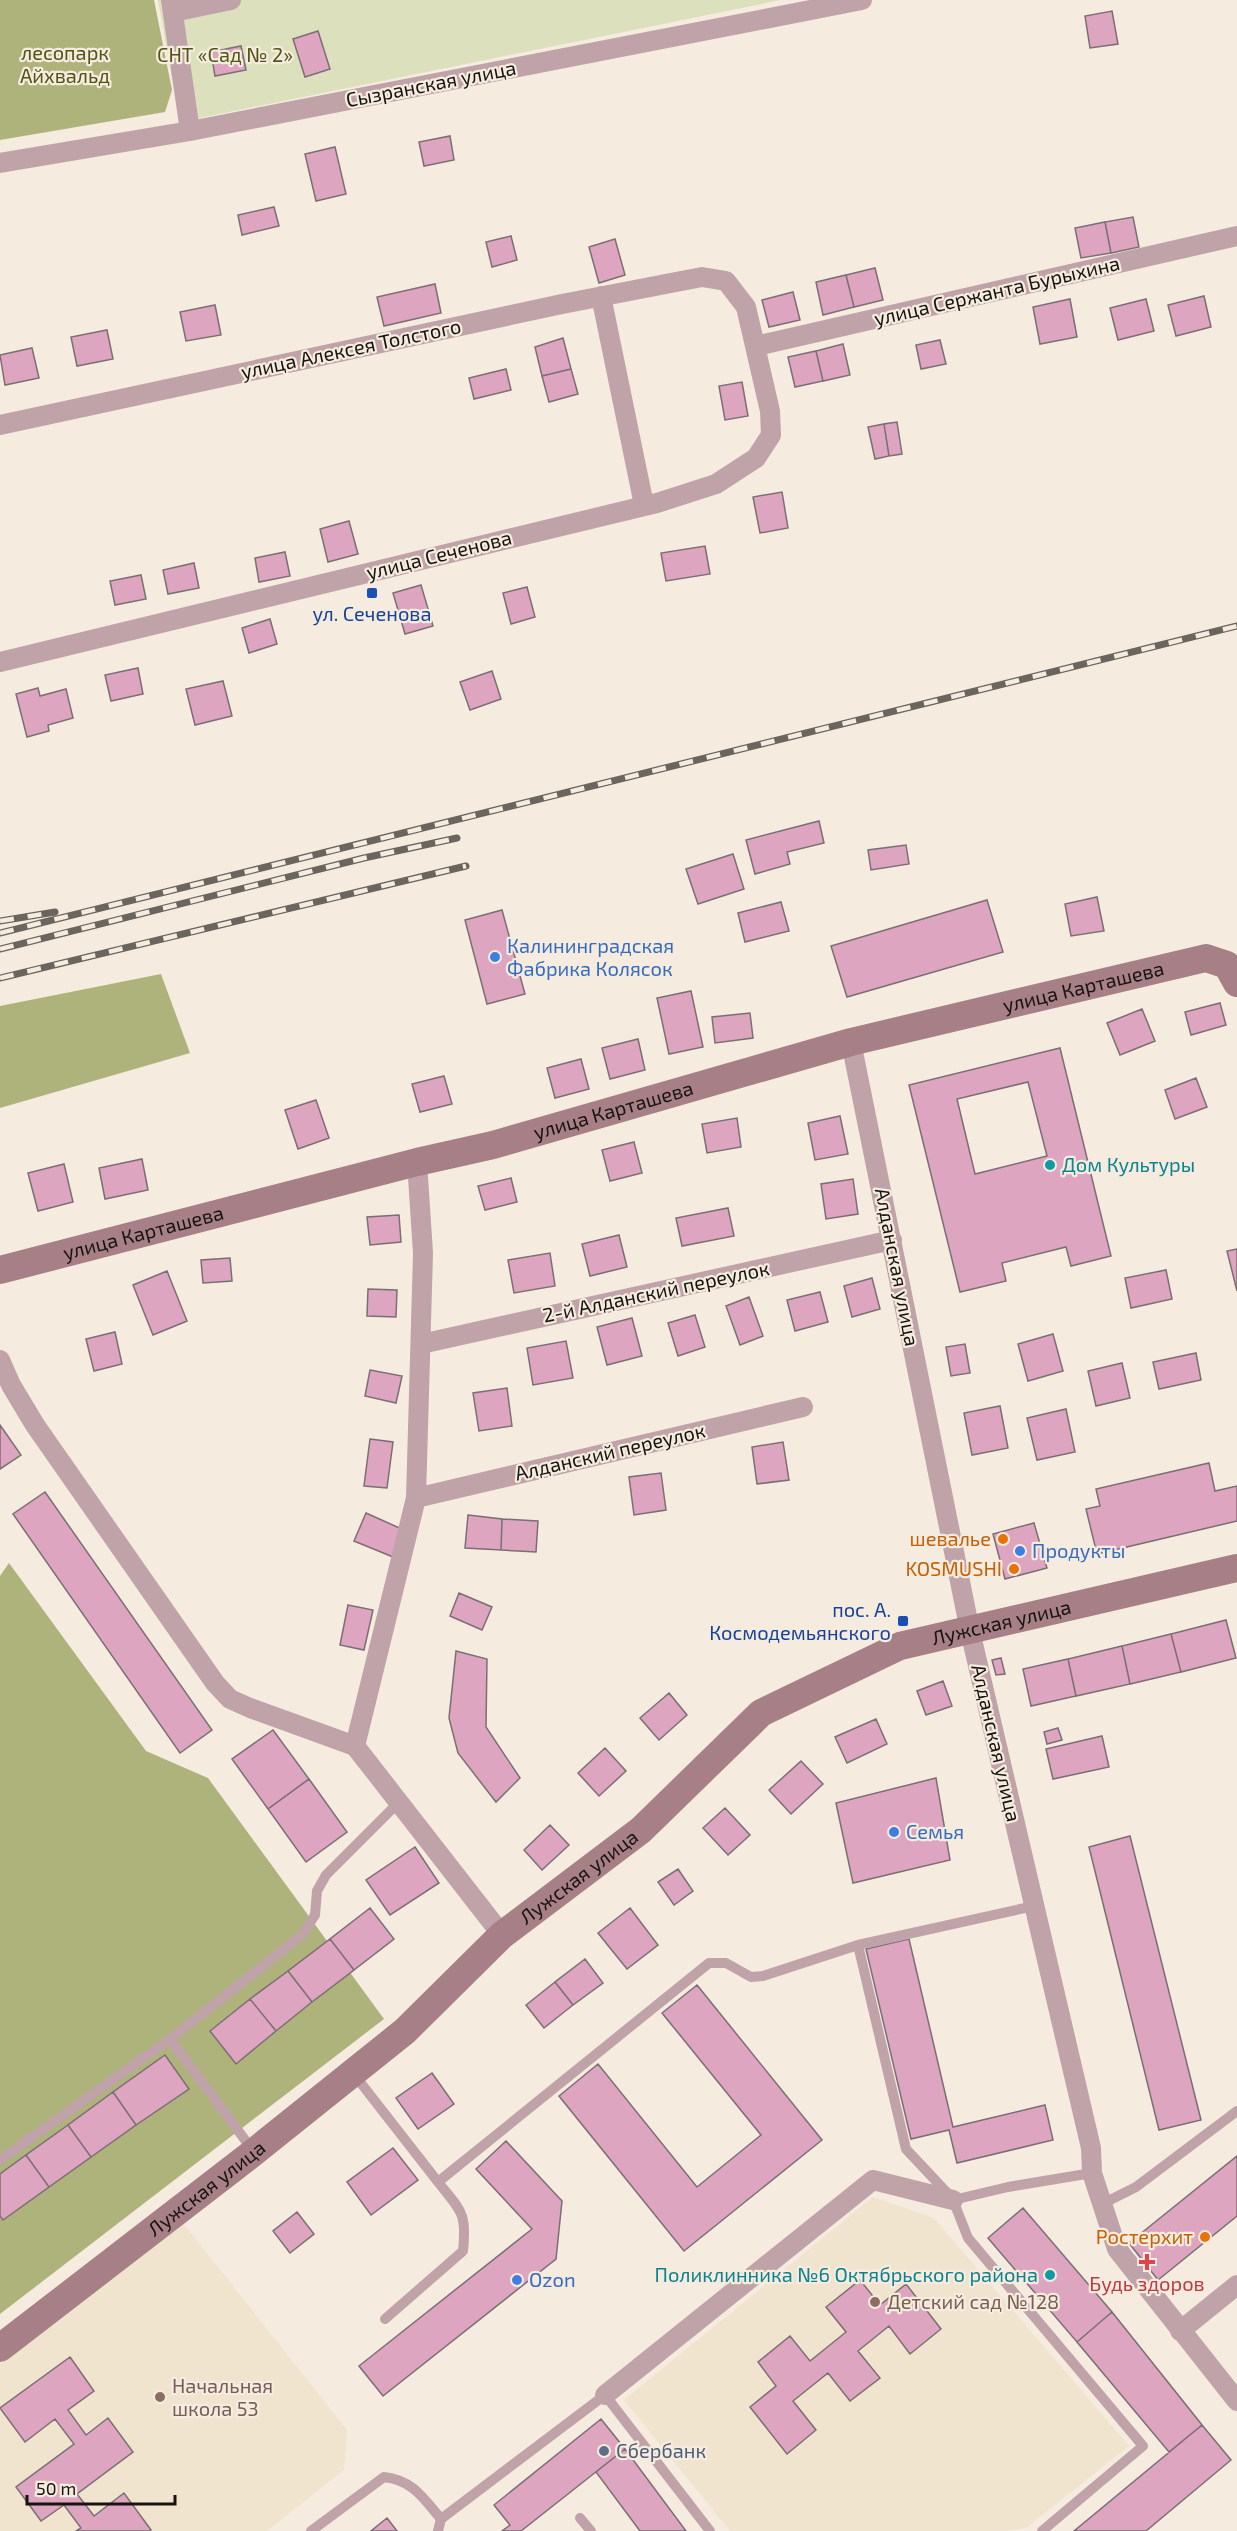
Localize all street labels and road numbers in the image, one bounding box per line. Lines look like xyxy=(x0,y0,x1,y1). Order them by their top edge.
street label: Сызранская улица xyxy=(344,55,518,112)
street label: улица Сержанта Бурыхина xyxy=(872,250,1122,331)
street label: улица Алексея Толстого xyxy=(238,313,463,384)
street label: улица Сеченова xyxy=(364,524,514,585)
street label: улица Карташева xyxy=(1000,955,1166,1018)
street label: улица Карташева xyxy=(531,1075,696,1145)
street label: Алданская улица xyxy=(870,1186,925,1348)
street label: улица Карташева xyxy=(60,1200,226,1265)
street label: 2-й Алданский переулок xyxy=(540,1255,772,1328)
street label: Алданский переулок xyxy=(512,1417,708,1486)
street label: Лужская улица xyxy=(929,1594,1073,1649)
street label: Алданская улица xyxy=(966,1662,1027,1824)
street label: Лужская улица xyxy=(514,1824,642,1929)
street label: Лужская улица xyxy=(142,2135,270,2241)

